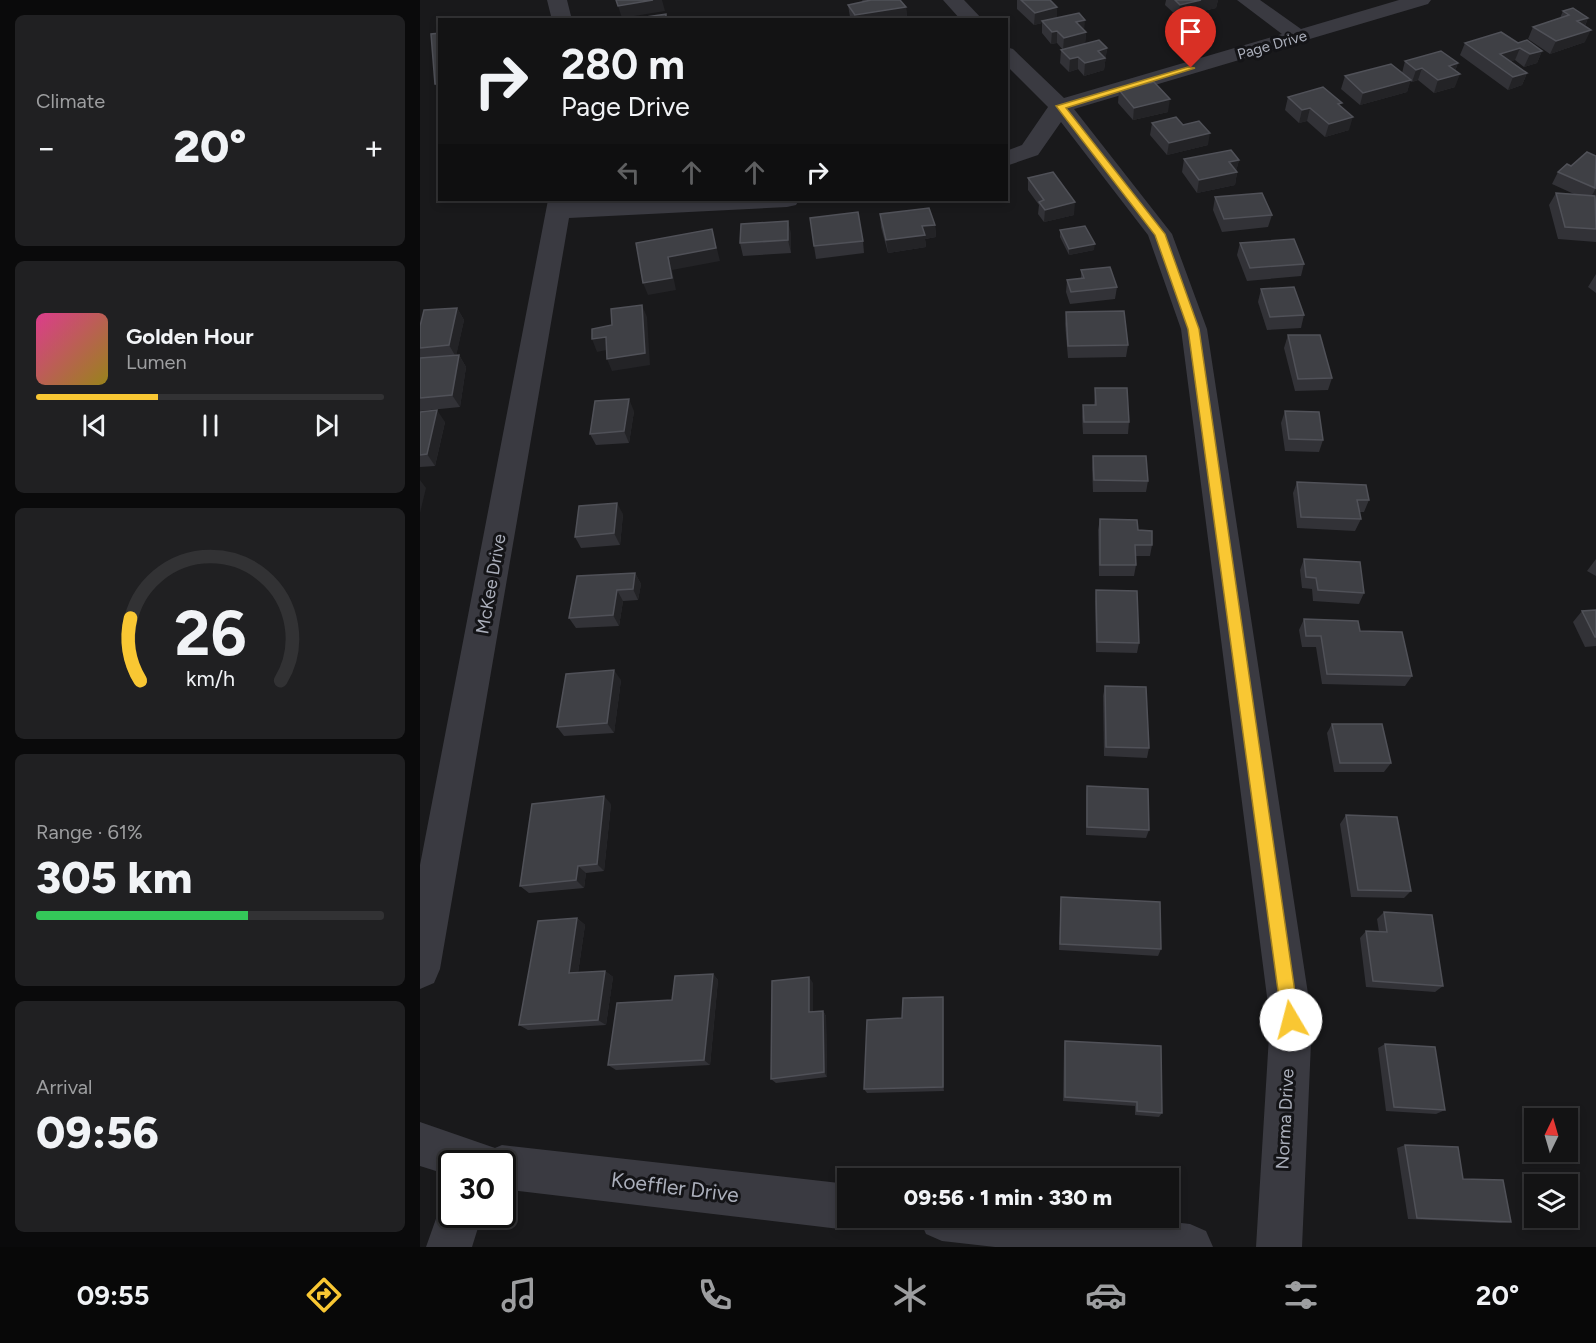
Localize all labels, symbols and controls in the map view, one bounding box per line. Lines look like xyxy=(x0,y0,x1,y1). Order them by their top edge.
pin xyxy=(1165,6,1216,68)
icon: arrive xyxy=(1174,15,1207,48)
street label: Page Drive xyxy=(1235,26,1309,64)
text: 280 m xyxy=(561,39,685,90)
icon: right xyxy=(462,42,540,120)
text: Climate xyxy=(36,89,105,113)
text: Page Drive xyxy=(561,90,690,123)
text: 20° xyxy=(173,119,247,173)
text: − xyxy=(36,128,57,167)
text: + xyxy=(363,128,384,167)
icon: left xyxy=(612,156,645,189)
icon: ahead xyxy=(675,156,708,189)
icon: ahead xyxy=(738,156,771,189)
icon: right xyxy=(801,156,834,189)
text: Golden Hour xyxy=(126,323,254,350)
text: Lumen xyxy=(126,350,187,374)
icon: previous xyxy=(78,409,111,442)
icon: pause xyxy=(194,409,227,442)
icon: next xyxy=(310,409,343,442)
street label: McKee Drive xyxy=(471,532,511,636)
text: 26 xyxy=(174,596,246,671)
text: km/h xyxy=(186,666,234,691)
text: Range · 61% xyxy=(36,820,143,844)
text: 305 km xyxy=(36,850,192,904)
position arrow xyxy=(1259,988,1323,1052)
street label: Norma Drive xyxy=(1271,1068,1299,1170)
text: Arrival xyxy=(36,1075,92,1099)
text: 09:56 xyxy=(36,1105,159,1159)
north arrow xyxy=(1524,1108,1578,1162)
map controls xyxy=(1524,1108,1578,1228)
speed limit sign: 30 xyxy=(438,1150,516,1228)
street label: Koeffler Drive xyxy=(610,1167,740,1207)
button: layers xyxy=(1524,1174,1578,1228)
text: 09:56 · 1 min · 330 m xyxy=(904,1184,1112,1211)
icon: directions xyxy=(303,1274,345,1316)
icon: music xyxy=(498,1274,540,1316)
icon: phone xyxy=(694,1274,736,1316)
icon: climate xyxy=(889,1274,931,1316)
icon: car xyxy=(1085,1274,1127,1316)
icon: filters xyxy=(1280,1274,1322,1316)
text: 09:55 xyxy=(77,1279,149,1312)
text: 20° xyxy=(1476,1279,1519,1312)

